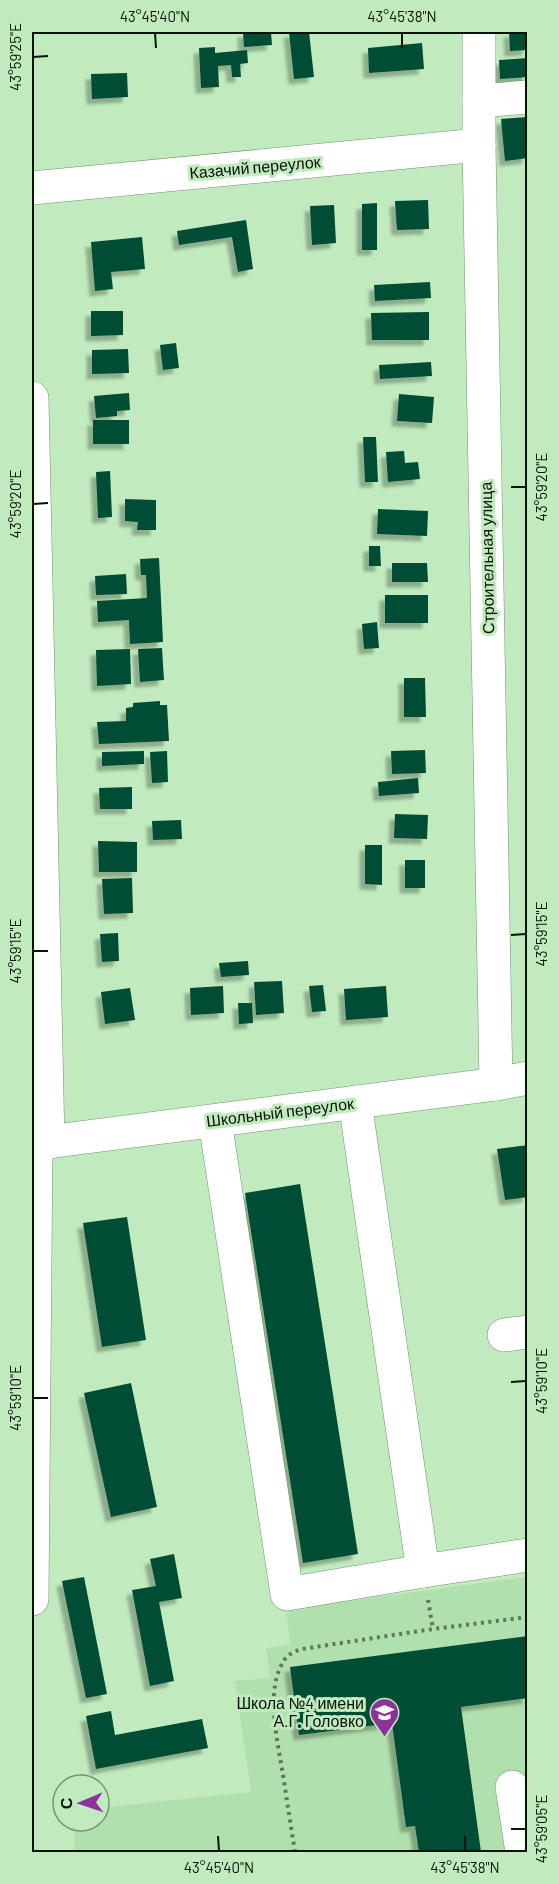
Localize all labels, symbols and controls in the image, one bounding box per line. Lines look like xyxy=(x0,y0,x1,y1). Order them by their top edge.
text: 43°45'40"N xyxy=(120,7,190,25)
text: 43°45'38"N xyxy=(367,7,437,25)
text: 43°59'25"E xyxy=(6,23,24,91)
street label: Казачий переулок xyxy=(189,151,322,182)
text: 43°59'20"E xyxy=(532,453,550,521)
text: 43°59'20"E xyxy=(6,470,24,538)
street label: Строительная улица xyxy=(476,482,497,634)
text: 43°59'15"E xyxy=(532,901,550,967)
text: 43°59'15"E xyxy=(6,918,24,984)
street label: Школьный переулок xyxy=(205,1093,356,1130)
text: 43°59'10"E xyxy=(532,1348,550,1414)
text: 43°59'10"E xyxy=(6,1365,24,1431)
place label: Школа №4 имени А.Г. Головко xyxy=(236,1693,364,1730)
school or university icon: Школа №4 имени А.Г. Головко xyxy=(369,1696,401,1738)
north arrow xyxy=(51,1773,111,1833)
text: 43°59'05"E xyxy=(532,1795,550,1863)
text: С xyxy=(56,1797,75,1810)
text: 43°45'40"N xyxy=(184,1858,254,1876)
text: 43°45'38"N xyxy=(430,1858,500,1876)

